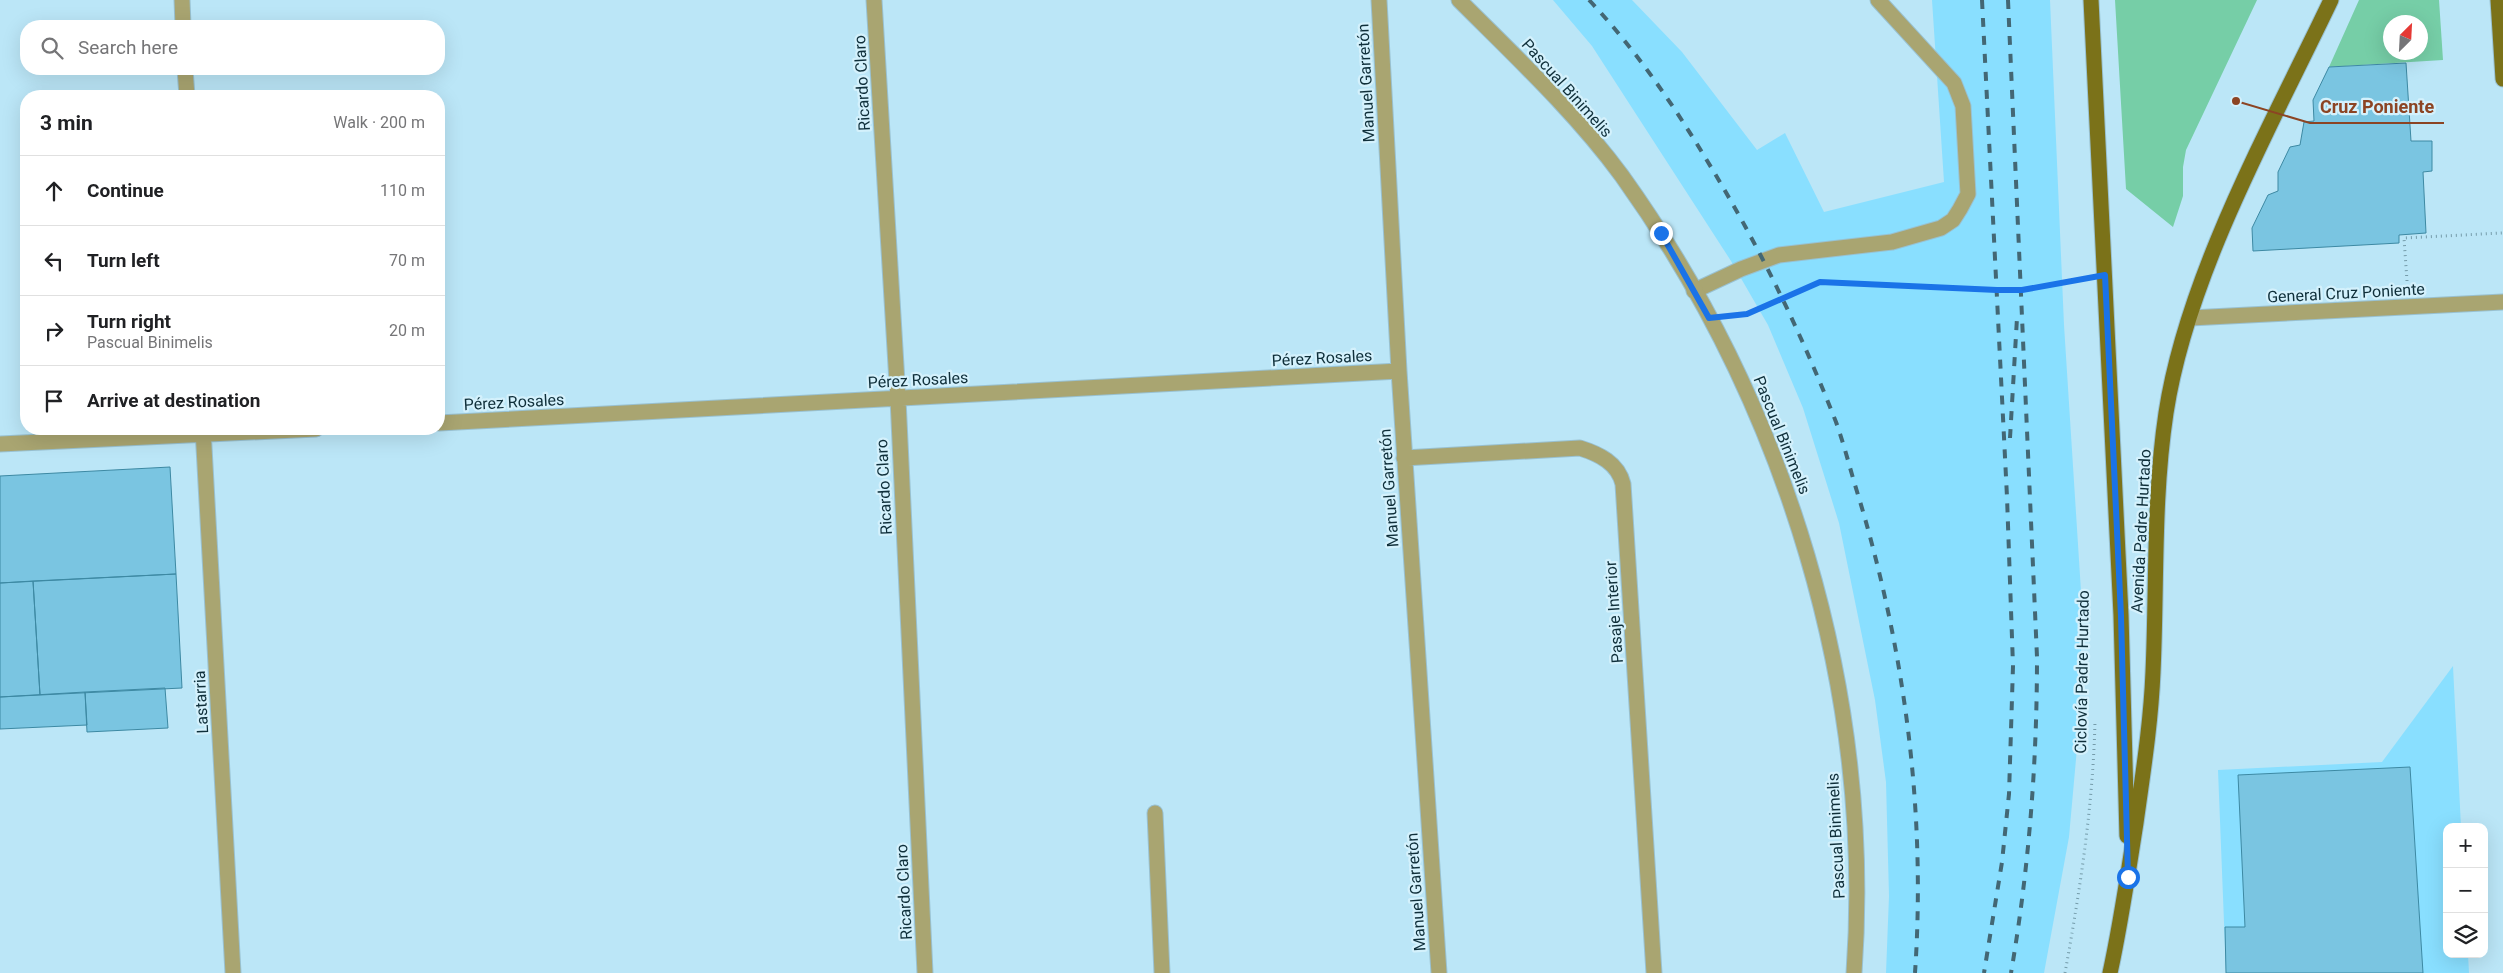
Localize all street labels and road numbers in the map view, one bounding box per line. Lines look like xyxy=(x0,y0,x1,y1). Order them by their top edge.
street label: Manuel Garretón xyxy=(1353,23,1379,143)
street label: Ricardo Claro xyxy=(850,35,874,131)
street label: Pascual Binimelis xyxy=(1518,35,1616,141)
street label: General Cruz Poniente xyxy=(2267,279,2425,307)
street label: Pérez Rosales xyxy=(1271,346,1373,370)
street label: Pérez Rosales xyxy=(867,368,969,392)
street label: Pascual Binimelis xyxy=(1750,373,1814,497)
street label: Pérez Rosales xyxy=(463,390,565,414)
street label: Manuel Garretón xyxy=(1375,428,1403,548)
street label: Ricardo Claro xyxy=(872,439,896,535)
street label: Avenida Padre Hurtado xyxy=(2127,449,2155,613)
street label: Pasaje Interior xyxy=(1601,560,1627,664)
street label: Ciclovía Padre Hurtado xyxy=(2071,590,2093,754)
street label: Lastarria xyxy=(190,670,212,734)
street label: Pascual Binimelis xyxy=(1823,773,1849,899)
street label: Manuel Garretón xyxy=(1402,832,1430,952)
street label: Ricardo Claro xyxy=(892,844,916,940)

